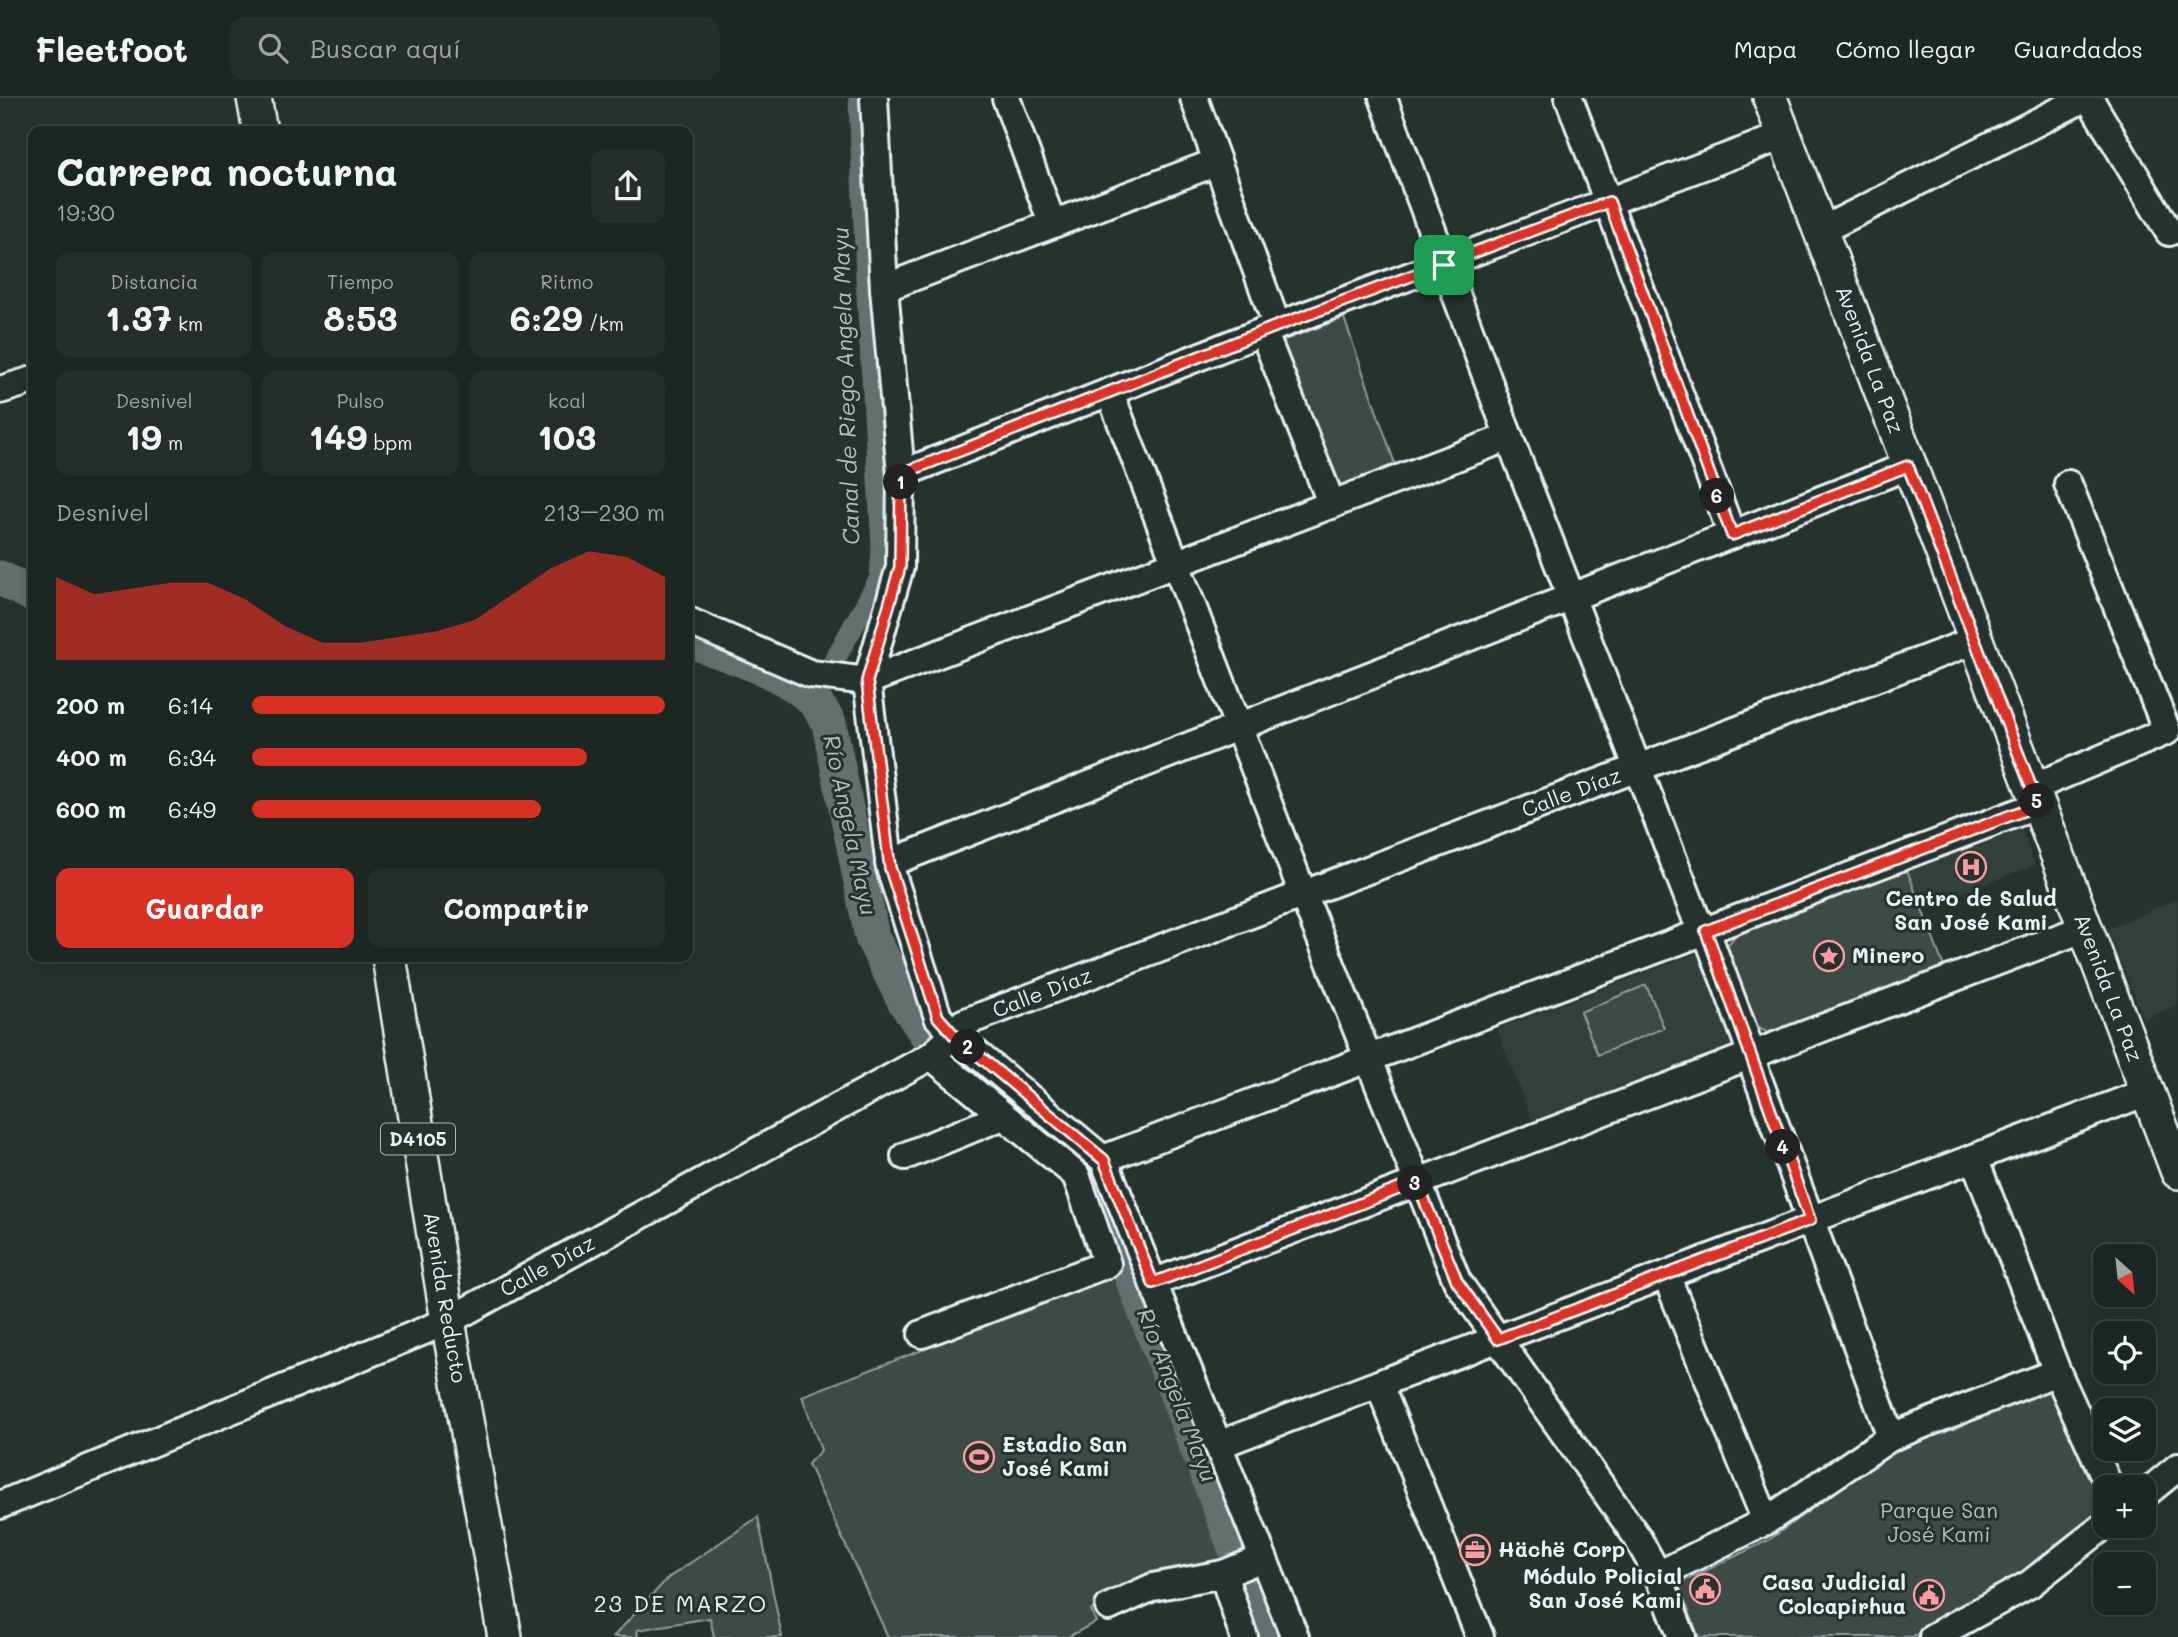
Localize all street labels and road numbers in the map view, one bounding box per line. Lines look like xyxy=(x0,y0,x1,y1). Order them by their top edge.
street label: Avenida La Paz xyxy=(1830,281,1911,437)
street label: Calle Díaz xyxy=(1518,760,1625,823)
street label: Avenida La Paz xyxy=(2069,910,2150,1065)
street label: Calle Díaz xyxy=(988,961,1095,1023)
road number: D4105 xyxy=(381,1124,455,1154)
street label: Avenida Reducto xyxy=(419,1210,474,1385)
street label: Calle Díaz xyxy=(495,1228,599,1302)

